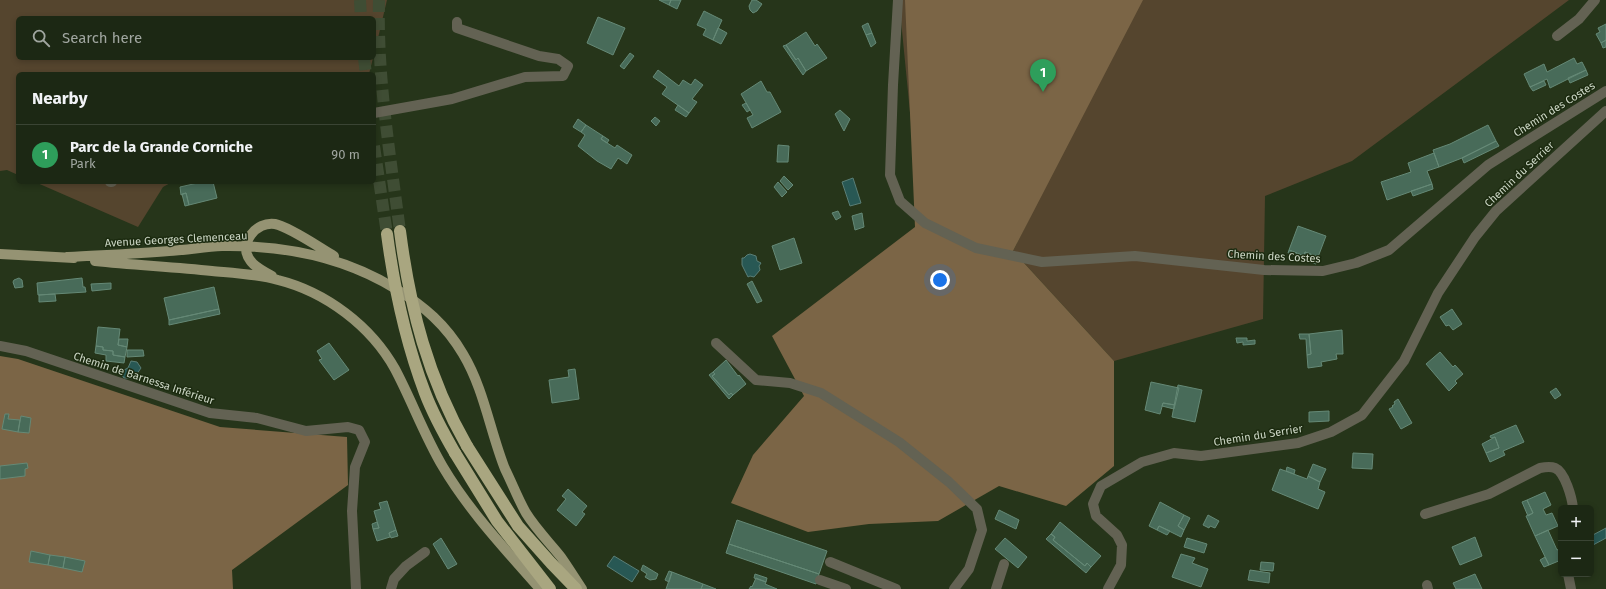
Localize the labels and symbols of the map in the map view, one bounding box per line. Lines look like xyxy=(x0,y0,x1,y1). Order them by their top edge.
pin: 1 xyxy=(1030,59,1056,92)
street label: Chemin des Costes xyxy=(1511,79,1597,140)
street label: Chemin du Serrier xyxy=(1482,138,1557,210)
street label: Avenue Georges Clemenceau xyxy=(104,229,248,250)
street label: Chemin des Costes xyxy=(1227,248,1321,265)
your location xyxy=(930,270,950,290)
street label: Chemin de Barnessa Inférieur xyxy=(72,350,217,408)
street label: Chemin du Serrier xyxy=(1213,422,1304,449)

